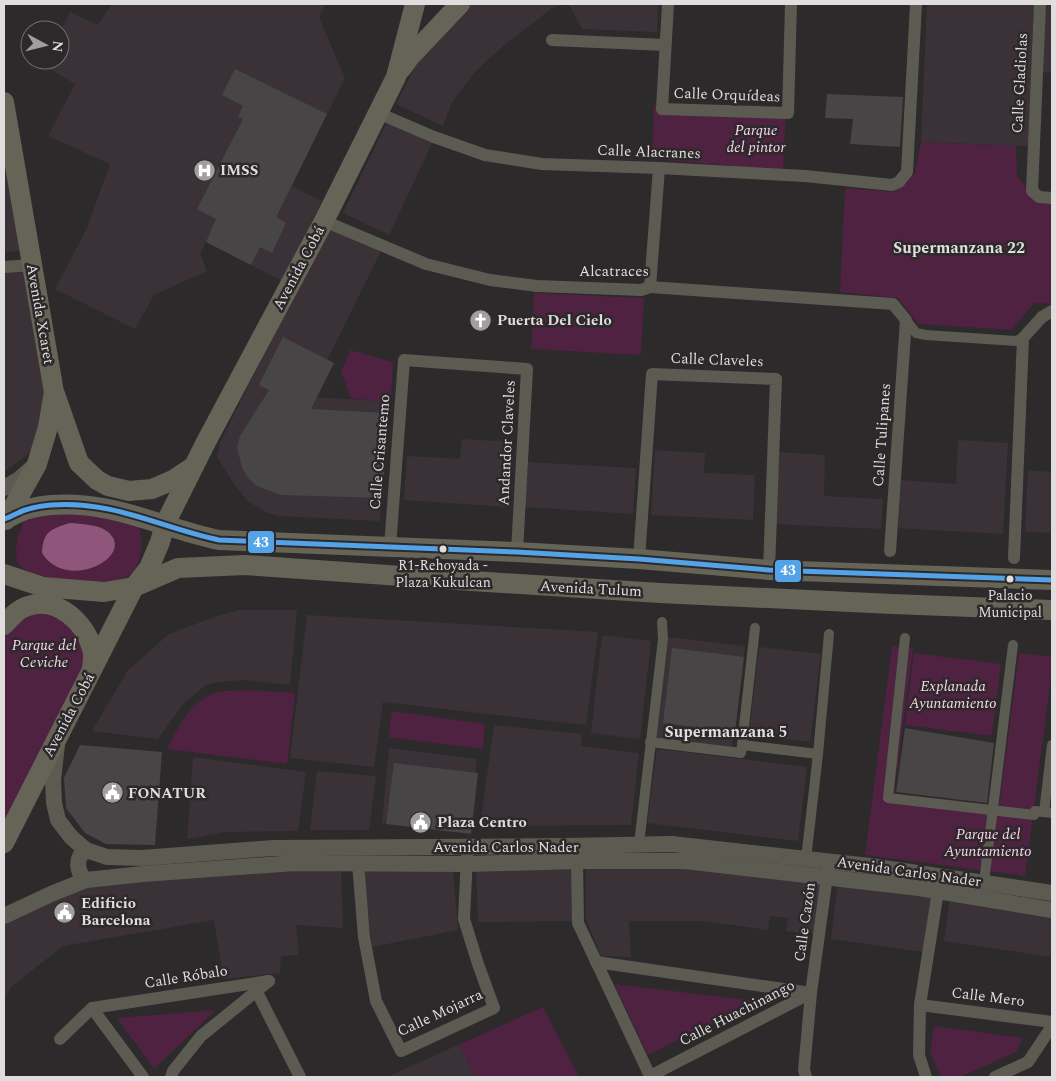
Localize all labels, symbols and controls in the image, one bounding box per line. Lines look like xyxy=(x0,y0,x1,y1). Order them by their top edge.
north arrow xyxy=(20,20,70,70)
street label: Calle Gladiolas xyxy=(1006,32,1034,134)
text: N xyxy=(46,40,69,53)
street label: Calle Orquídeas xyxy=(673,82,781,108)
park label: Parque del pintor xyxy=(726,119,786,159)
street label: Calle Alacranes xyxy=(597,139,701,165)
hospital icon: IMSS xyxy=(192,158,216,182)
place label: IMSS xyxy=(220,159,258,182)
street label: Avenida Cobá xyxy=(267,221,331,314)
district label: Supermanzana 22 xyxy=(893,236,1025,260)
street label: Alcatraces xyxy=(579,260,649,283)
street label: Avenida Xcaret xyxy=(20,262,60,366)
church icon: Puerta Del Cielo xyxy=(469,308,493,332)
place label: Puerta Del Cielo xyxy=(497,309,612,332)
street label: Calle Claveles xyxy=(670,347,764,373)
street label: Andandor Claveles xyxy=(492,380,522,506)
street label: Calle Tulipanes xyxy=(867,382,897,488)
street label: Calle Crisantemo xyxy=(364,393,396,511)
line badge: 43 xyxy=(247,530,275,554)
text: 43 xyxy=(253,532,269,553)
marker: R1-Rehoyada - Plaza Kukulcan xyxy=(438,544,448,554)
place label: R1-Rehoyada - Plaza Kukulcan xyxy=(395,555,491,593)
line badge: 43 xyxy=(774,559,802,583)
text: 43 xyxy=(780,560,796,581)
marker: Palacio Municipal xyxy=(1005,574,1015,584)
street label: Avenida Tulum xyxy=(539,575,643,603)
place label: Palacio Municipal xyxy=(978,585,1042,623)
park label: Parque del Ceviche xyxy=(12,634,76,674)
street label: Avenida Cobá xyxy=(37,668,101,761)
park label: Explanada Ayuntamiento xyxy=(908,675,997,715)
district label: Supermanzana 5 xyxy=(665,720,787,744)
public building icon: FONATUR xyxy=(100,781,124,805)
place label: FONATUR xyxy=(128,782,207,805)
public building icon: Plaza Centro xyxy=(409,810,433,834)
place label: Plaza Centro xyxy=(437,811,527,834)
park label: Parque del Ayuntamiento xyxy=(943,823,1032,863)
street label: Avenida Carlos Nader xyxy=(433,836,579,859)
street label: Avenida Carlos Nader xyxy=(835,850,983,894)
street label: Calle Cazón xyxy=(788,881,822,963)
place label: Edificio Barcelona xyxy=(81,892,151,932)
public building icon: Edificio Barcelona xyxy=(53,900,77,924)
street label: Calle Róbalo xyxy=(143,959,229,995)
street label: Calle Huachinango xyxy=(675,974,799,1052)
street label: Calle Mero xyxy=(950,981,1026,1013)
street label: Calle Mojarra xyxy=(393,983,487,1043)

